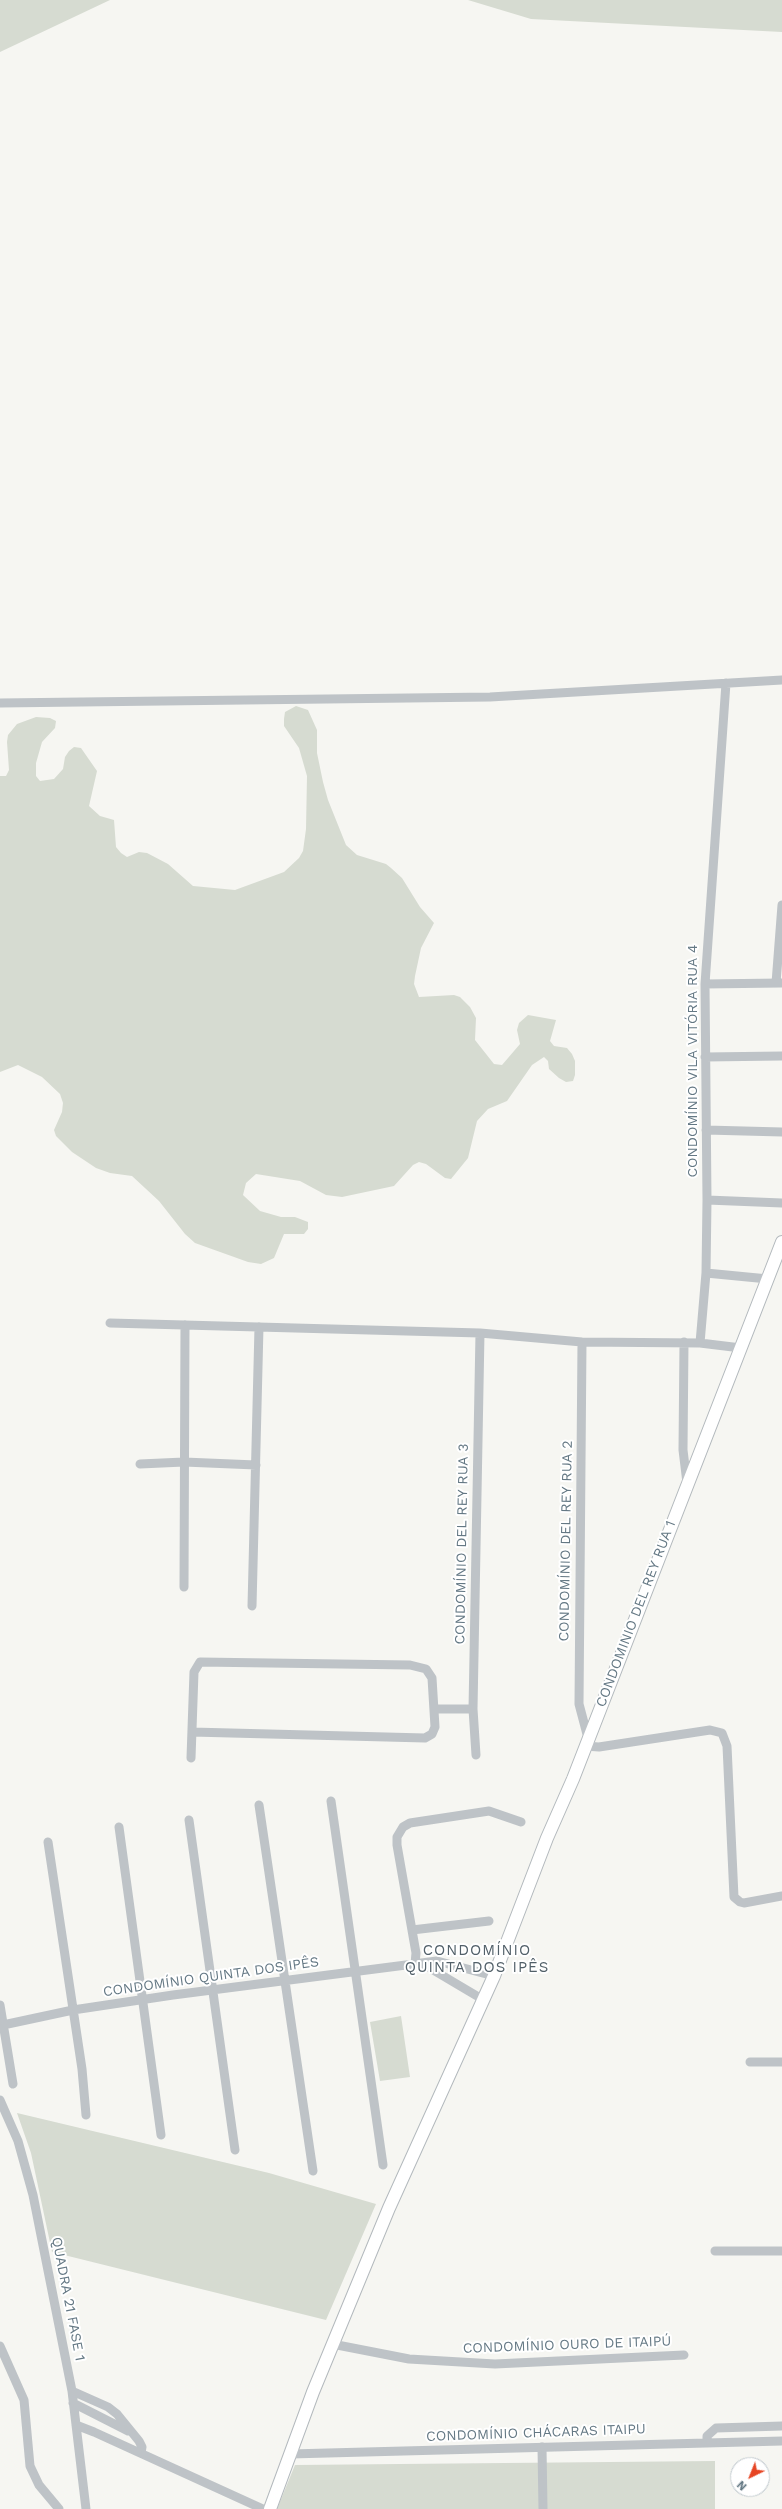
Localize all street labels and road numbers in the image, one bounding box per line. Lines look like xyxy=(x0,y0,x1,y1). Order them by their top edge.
street label: CONDOMÍNIO VILA VITÓRIA RUA 4 xyxy=(685,944,701,1178)
street label: CONDOMÍNIO DEL REY RUA 2 xyxy=(556,1440,576,1642)
street label: CONDOMÍNIO DEL REY RUA 3 xyxy=(452,1443,472,1645)
street label: CONDOMINIO DEL REY RUA 1 xyxy=(593,1518,679,1710)
street label: CONDOMÍNIO QUINTA DOS IPÊS xyxy=(102,1954,320,2000)
street label: QUADRA 21 FASE 1 xyxy=(48,2236,88,2362)
street label: CONDOMÍNIO OURO DE ITAIPÚ xyxy=(463,2333,671,2357)
street label: CONDOMÍNIO CHÁCARAS ITAIPU xyxy=(426,2421,646,2445)

